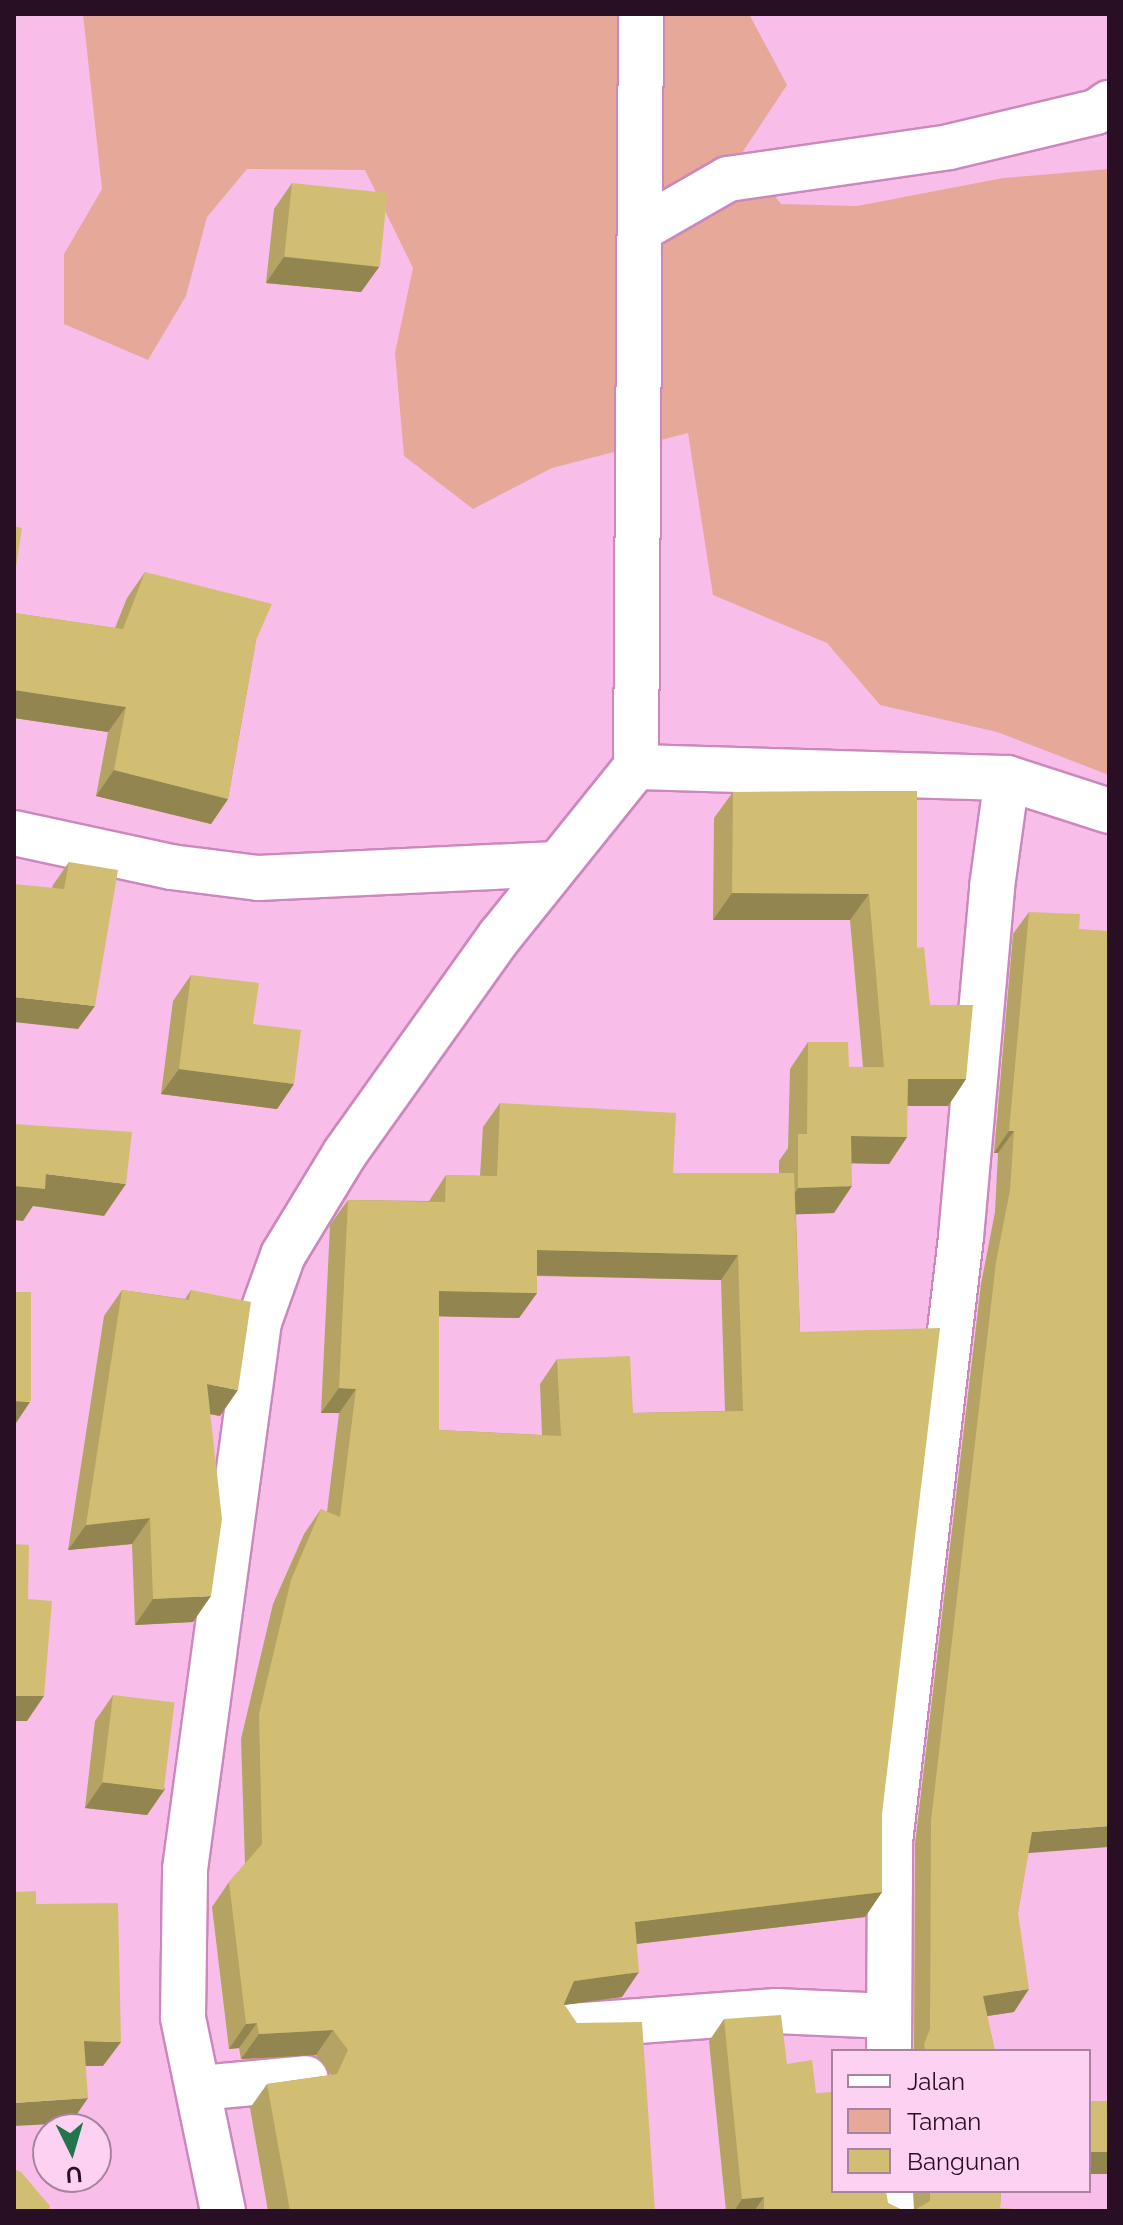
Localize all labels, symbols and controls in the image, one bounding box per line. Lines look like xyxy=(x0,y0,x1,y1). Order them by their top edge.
legend xyxy=(831,2049,1091,2193)
text: Jalan xyxy=(907,2067,965,2096)
text: Taman xyxy=(907,2107,981,2136)
north arrow xyxy=(32,2113,112,2193)
text: Bangunan xyxy=(907,2147,1020,2176)
text: U xyxy=(65,2161,83,2189)

